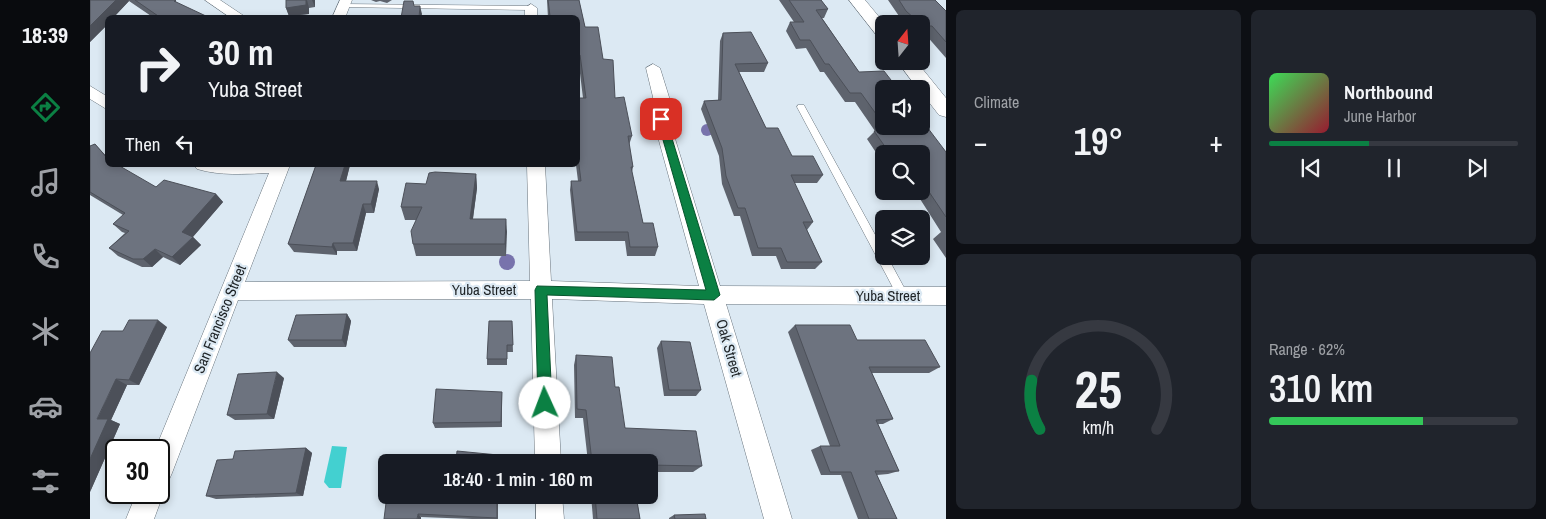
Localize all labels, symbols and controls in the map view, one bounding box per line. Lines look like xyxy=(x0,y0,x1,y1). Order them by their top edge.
north arrow xyxy=(875,15,930,70)
map controls xyxy=(875,15,930,265)
text: 18:39 xyxy=(22,20,68,50)
text: 30 m xyxy=(208,29,273,76)
icon: right xyxy=(125,35,190,100)
text: Yuba Street xyxy=(208,74,302,104)
text: Northbound xyxy=(1344,79,1433,105)
button: sound xyxy=(875,80,930,135)
icon: directions xyxy=(28,90,63,125)
text: Climate xyxy=(974,91,1019,113)
pin xyxy=(640,98,682,140)
icon: arrive xyxy=(647,105,675,133)
text: June Harbor xyxy=(1344,105,1416,127)
text: 19° xyxy=(1074,116,1123,167)
text: − xyxy=(974,123,987,161)
text: + xyxy=(1210,123,1223,161)
icon: left xyxy=(171,130,199,158)
text: Then xyxy=(125,131,161,157)
button: search xyxy=(875,145,930,200)
icon: previous xyxy=(1297,154,1325,182)
icon: pause xyxy=(1380,154,1408,182)
icon: next xyxy=(1463,154,1491,182)
icon: music xyxy=(28,165,63,200)
button: layers xyxy=(875,210,930,265)
icon: phone xyxy=(28,239,63,274)
street label: San Francisco Street xyxy=(188,261,251,376)
street label: Yuba Street xyxy=(452,279,517,300)
street label: Yuba Street xyxy=(856,285,921,306)
icon: climate xyxy=(28,314,63,349)
street label: Oak Street xyxy=(711,317,748,380)
text: Range · 62% xyxy=(1269,338,1345,360)
text: 25 xyxy=(1075,354,1122,424)
text: 310 km xyxy=(1269,363,1373,414)
position arrow xyxy=(518,376,570,428)
icon: car xyxy=(28,389,63,424)
text: km/h xyxy=(1083,416,1114,440)
speed limit sign: 30 xyxy=(105,439,170,504)
icon: filters xyxy=(28,464,63,499)
text: 18:40 · 1 min · 160 m xyxy=(443,466,593,492)

